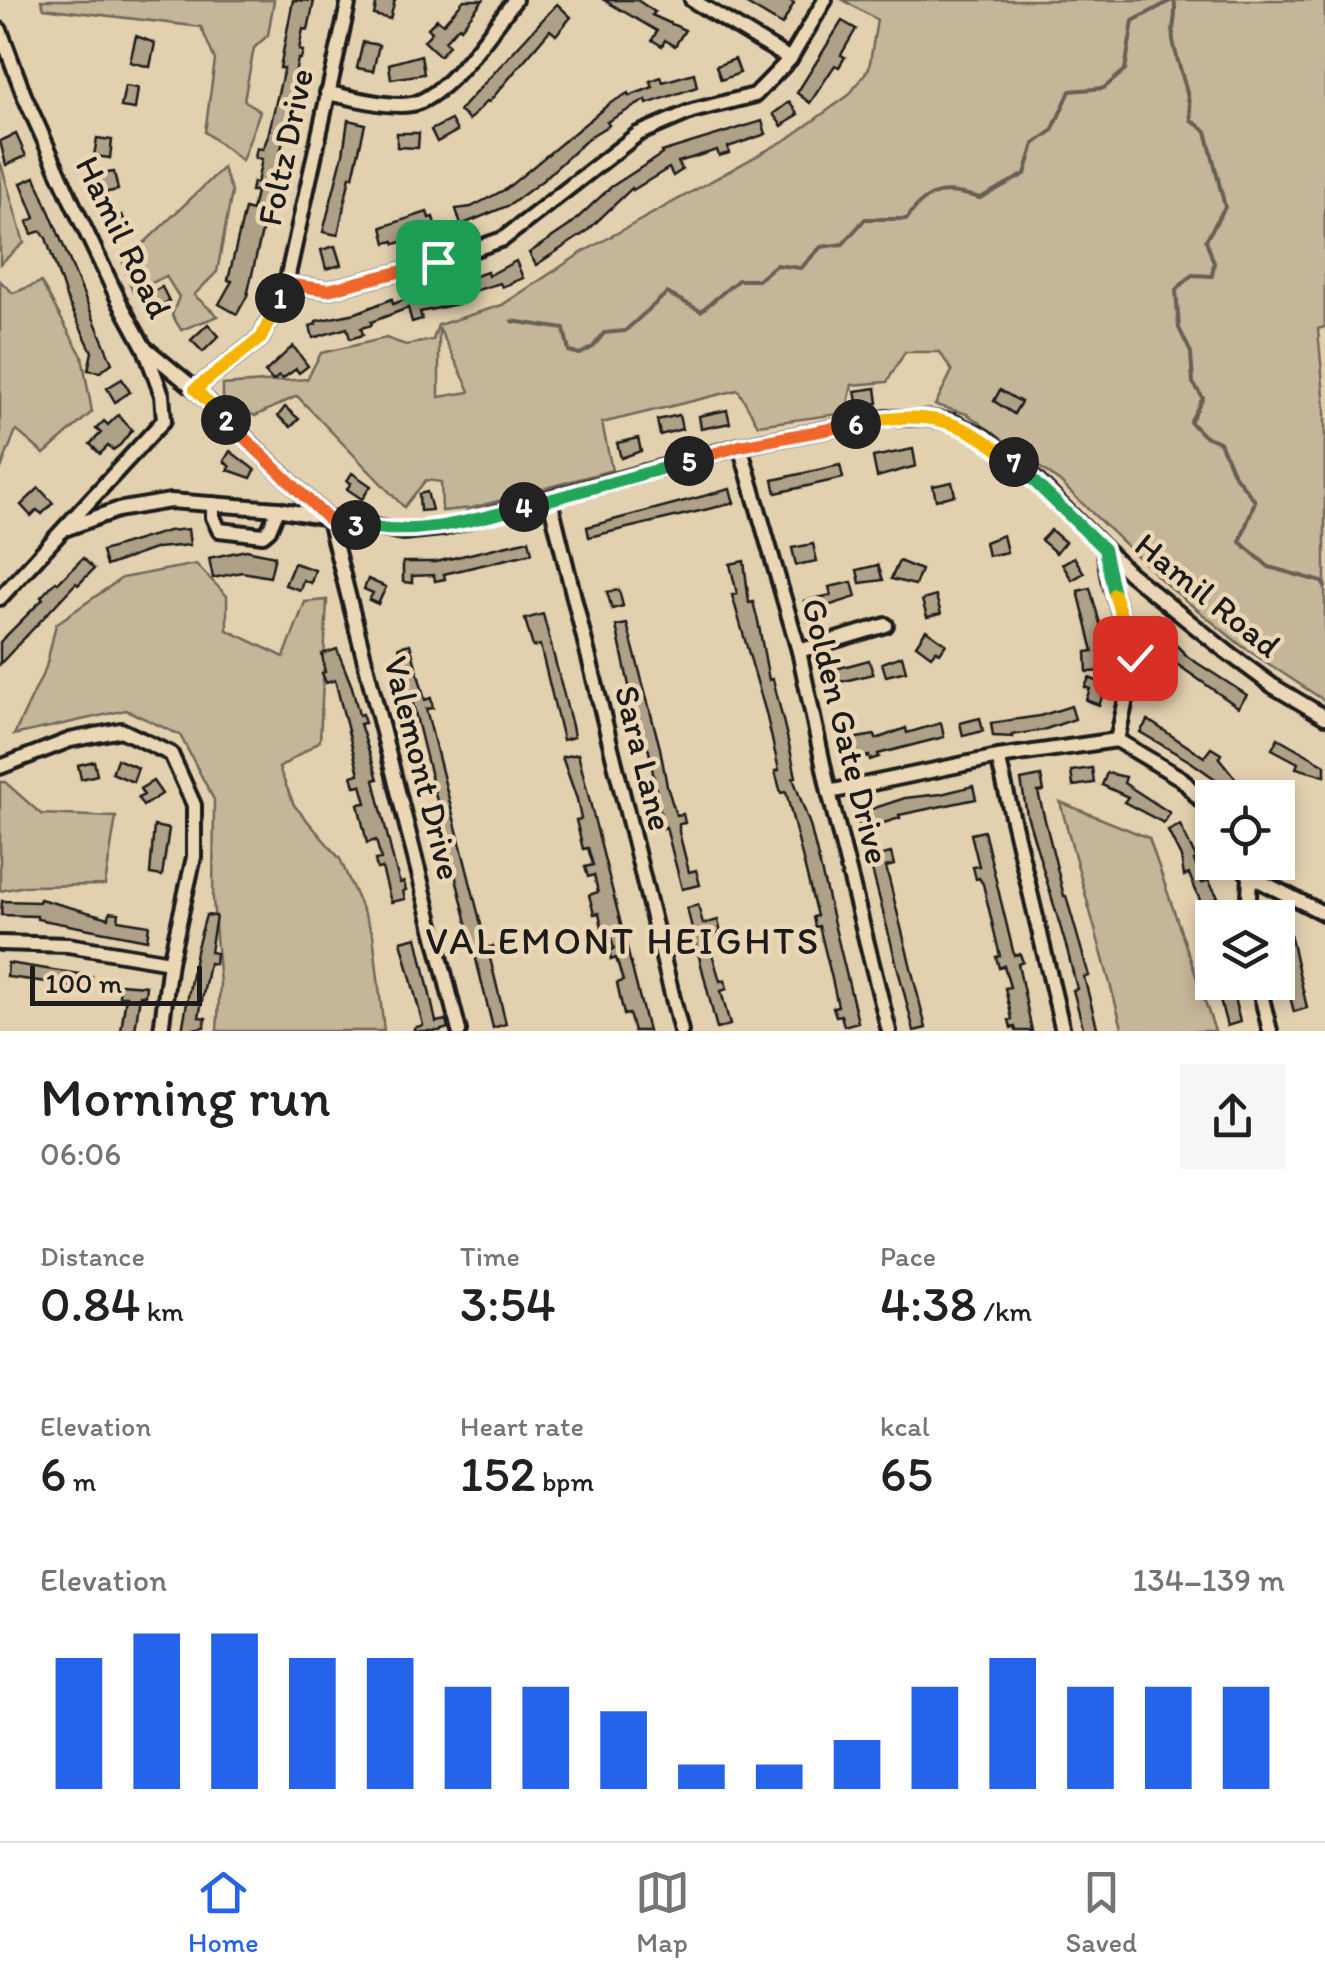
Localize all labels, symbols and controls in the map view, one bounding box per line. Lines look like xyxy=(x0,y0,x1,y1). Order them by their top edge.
street label: Foltz Drive xyxy=(248,65,322,229)
street label: Hamil Road xyxy=(67,149,181,325)
pin xyxy=(396,220,481,305)
icon: arrive xyxy=(411,235,466,290)
pin: 1 xyxy=(255,273,305,323)
text: 1 xyxy=(274,281,287,315)
pin: 2 xyxy=(201,395,251,445)
pin: 6 xyxy=(831,399,881,449)
text: 2 xyxy=(219,403,233,437)
text: 6 xyxy=(849,407,863,441)
pin: 5 xyxy=(664,436,714,486)
pin: 7 xyxy=(989,437,1039,487)
text: 5 xyxy=(682,444,696,478)
text: 7 xyxy=(1007,445,1021,479)
pin: 4 xyxy=(499,482,549,532)
text: 4 xyxy=(516,490,532,524)
pin: 3 xyxy=(331,500,381,550)
text: 3 xyxy=(348,508,364,542)
street label: Hamil Road xyxy=(1127,523,1289,667)
street label: Golden Gate Drive xyxy=(793,594,899,868)
pin xyxy=(1093,616,1178,701)
icon: check xyxy=(1108,631,1163,686)
street label: Valemont Drive xyxy=(375,652,471,884)
street label: Sara Lane xyxy=(606,681,682,835)
map controls xyxy=(1195,780,1295,1000)
button: locate xyxy=(1195,780,1295,880)
button: layers xyxy=(1195,900,1295,1000)
district label: VALEMONT HEIGHTS xyxy=(425,918,821,964)
scale bar xyxy=(30,961,202,1006)
text: 100 m xyxy=(45,966,122,1000)
text: Morning run xyxy=(40,1064,331,1130)
button: share xyxy=(1180,1064,1285,1169)
text: 06:06 xyxy=(40,1135,121,1173)
text: Distance xyxy=(40,1239,145,1273)
text: Time xyxy=(460,1239,520,1273)
text: Pace xyxy=(880,1239,936,1273)
text: 0.84 xyxy=(40,1273,141,1334)
text: 3:54 xyxy=(460,1273,556,1334)
text: 4:38 xyxy=(880,1273,977,1334)
text: km xyxy=(141,1294,184,1328)
text: /km xyxy=(977,1294,1032,1328)
text: Elevation xyxy=(40,1409,151,1443)
text: Heart rate xyxy=(460,1409,584,1443)
text: kcal xyxy=(880,1409,930,1443)
text: 6 xyxy=(40,1443,66,1504)
text: 152 xyxy=(460,1443,536,1504)
text: 65 xyxy=(880,1443,933,1504)
text: m xyxy=(66,1464,96,1498)
text: bpm xyxy=(536,1464,594,1498)
text: Elevation xyxy=(40,1561,167,1599)
text: 134–139 m xyxy=(1132,1561,1285,1599)
tab: Home xyxy=(188,1865,259,1959)
tab: Map xyxy=(635,1865,690,1959)
tab: Saved xyxy=(1066,1865,1137,1959)

